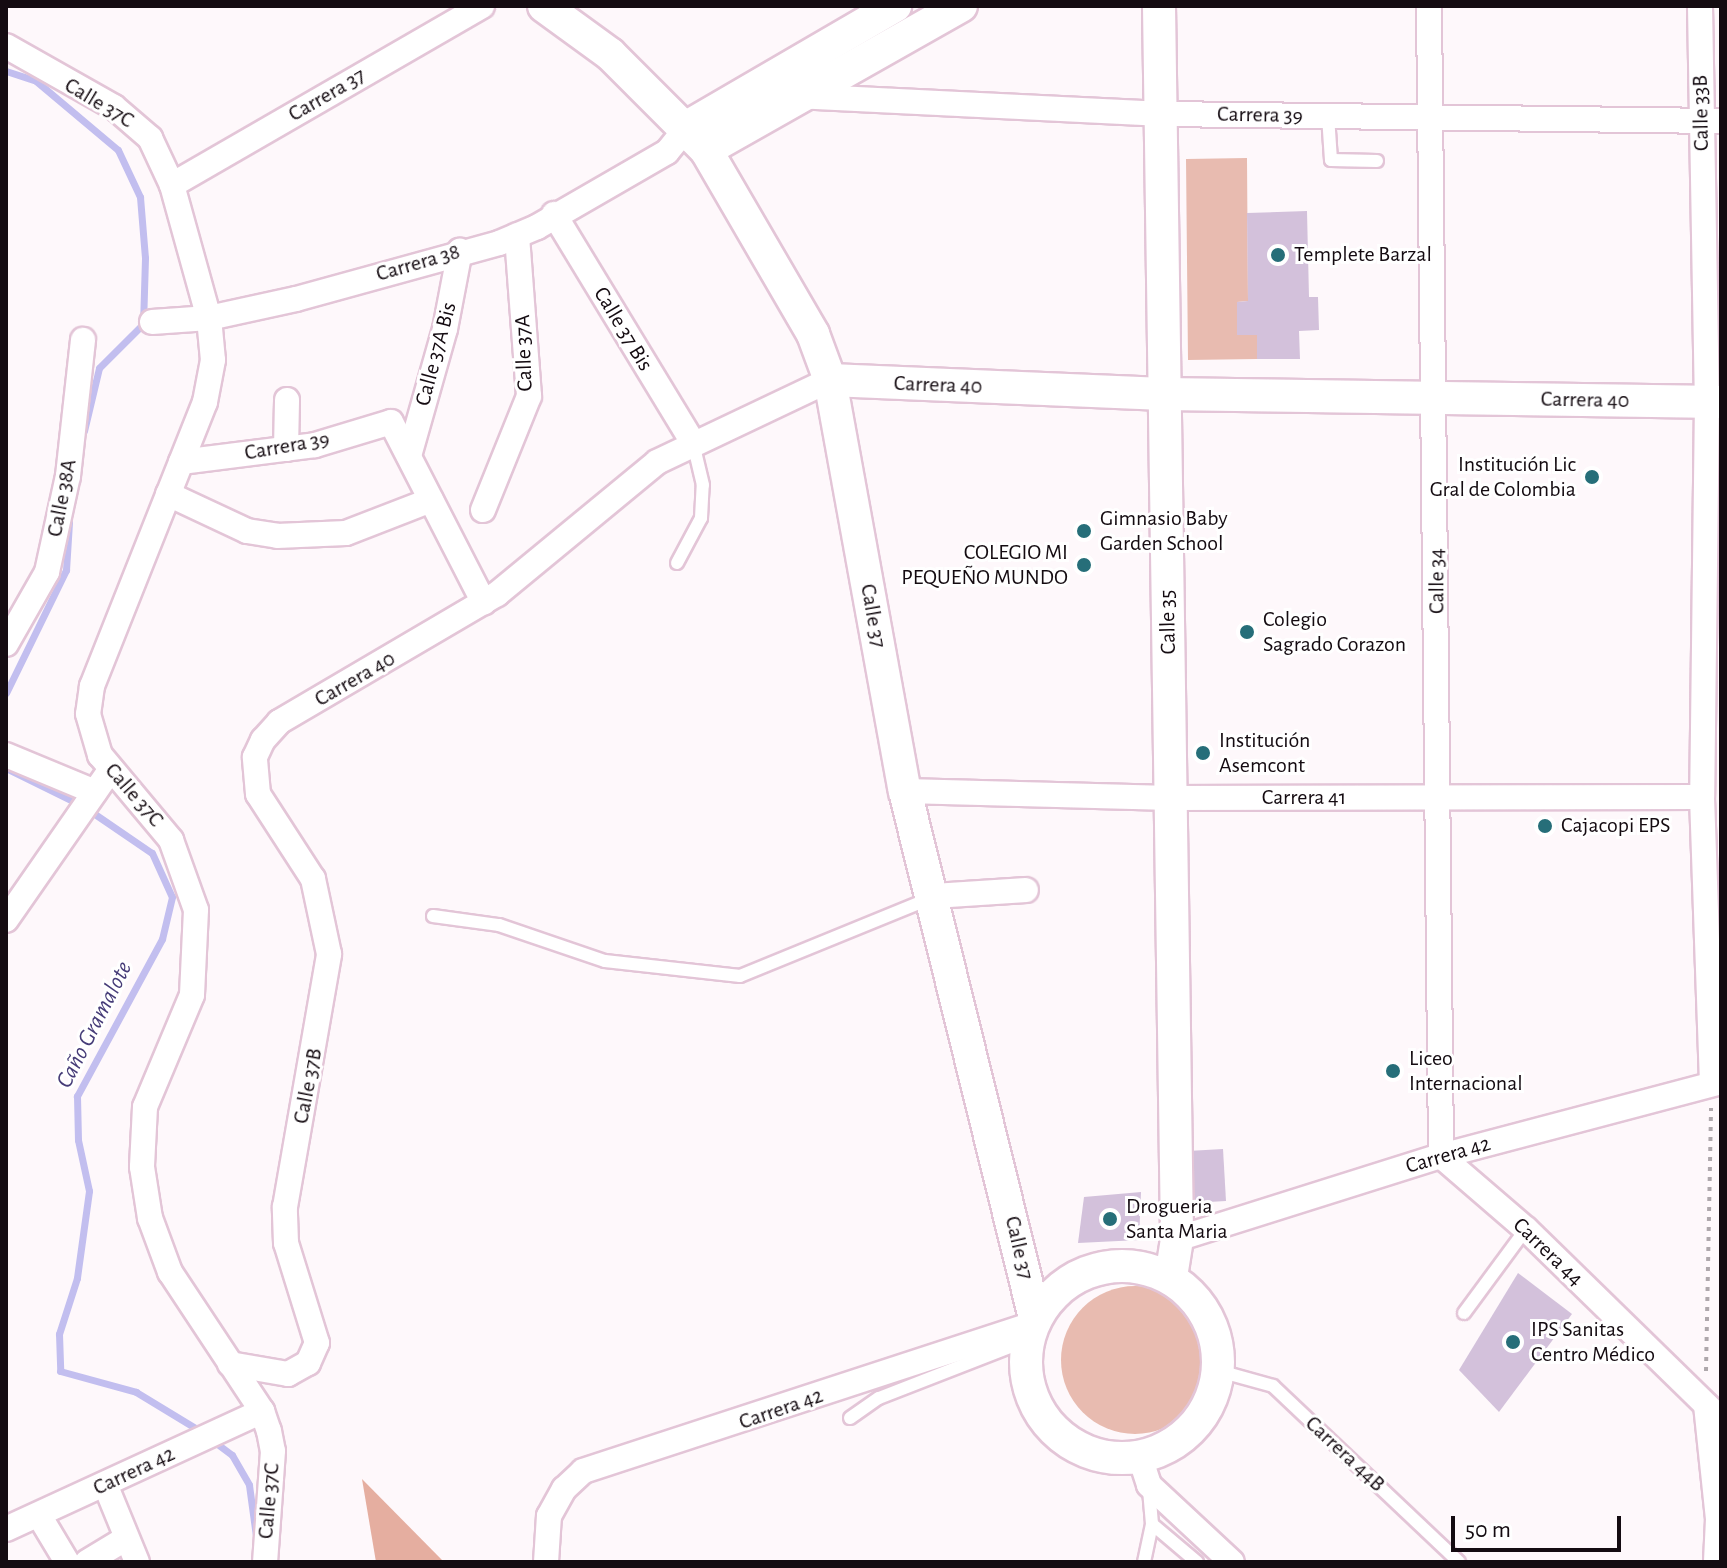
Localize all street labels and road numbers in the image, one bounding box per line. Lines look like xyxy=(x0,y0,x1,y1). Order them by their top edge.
street label: Carrera 37 xyxy=(284,62,370,128)
street label: Calle 37C xyxy=(60,72,138,134)
street label: Calle 33B xyxy=(1687,75,1715,151)
street label: Carrera 39 xyxy=(1217,101,1303,129)
street label: Carrera 38 xyxy=(373,238,463,288)
street label: Calle 37 Bis xyxy=(588,282,658,376)
street label: Calle 37A Bis xyxy=(410,299,462,409)
street label: Calle 37A xyxy=(509,314,539,392)
street label: Carrera 40 xyxy=(893,370,983,400)
street label: Carrera 40 xyxy=(1540,386,1630,414)
street label: Carrera 39 xyxy=(242,426,332,466)
street label: Calle 38A xyxy=(42,457,82,539)
street label: Calle 34 xyxy=(1424,548,1450,614)
street label: Calle 37 xyxy=(854,582,892,650)
street label: Calle 35 xyxy=(1154,590,1182,654)
street label: Carrera 40 xyxy=(310,645,400,713)
street label: Calle 37C xyxy=(99,758,169,832)
street label: Carrera 41 xyxy=(1262,785,1346,811)
street label: Calle 37B xyxy=(288,1046,328,1126)
street label: Carrera 42 xyxy=(1403,1130,1493,1180)
street label: Carrera 44 xyxy=(1507,1212,1589,1292)
street label: Calle 37 xyxy=(999,1214,1039,1282)
street label: Carrera 42 xyxy=(736,1382,826,1436)
street label: Carrera 44B xyxy=(1300,1410,1390,1498)
street label: Carrera 42 xyxy=(89,1441,179,1501)
street label: Calle 37C xyxy=(253,1462,285,1540)

